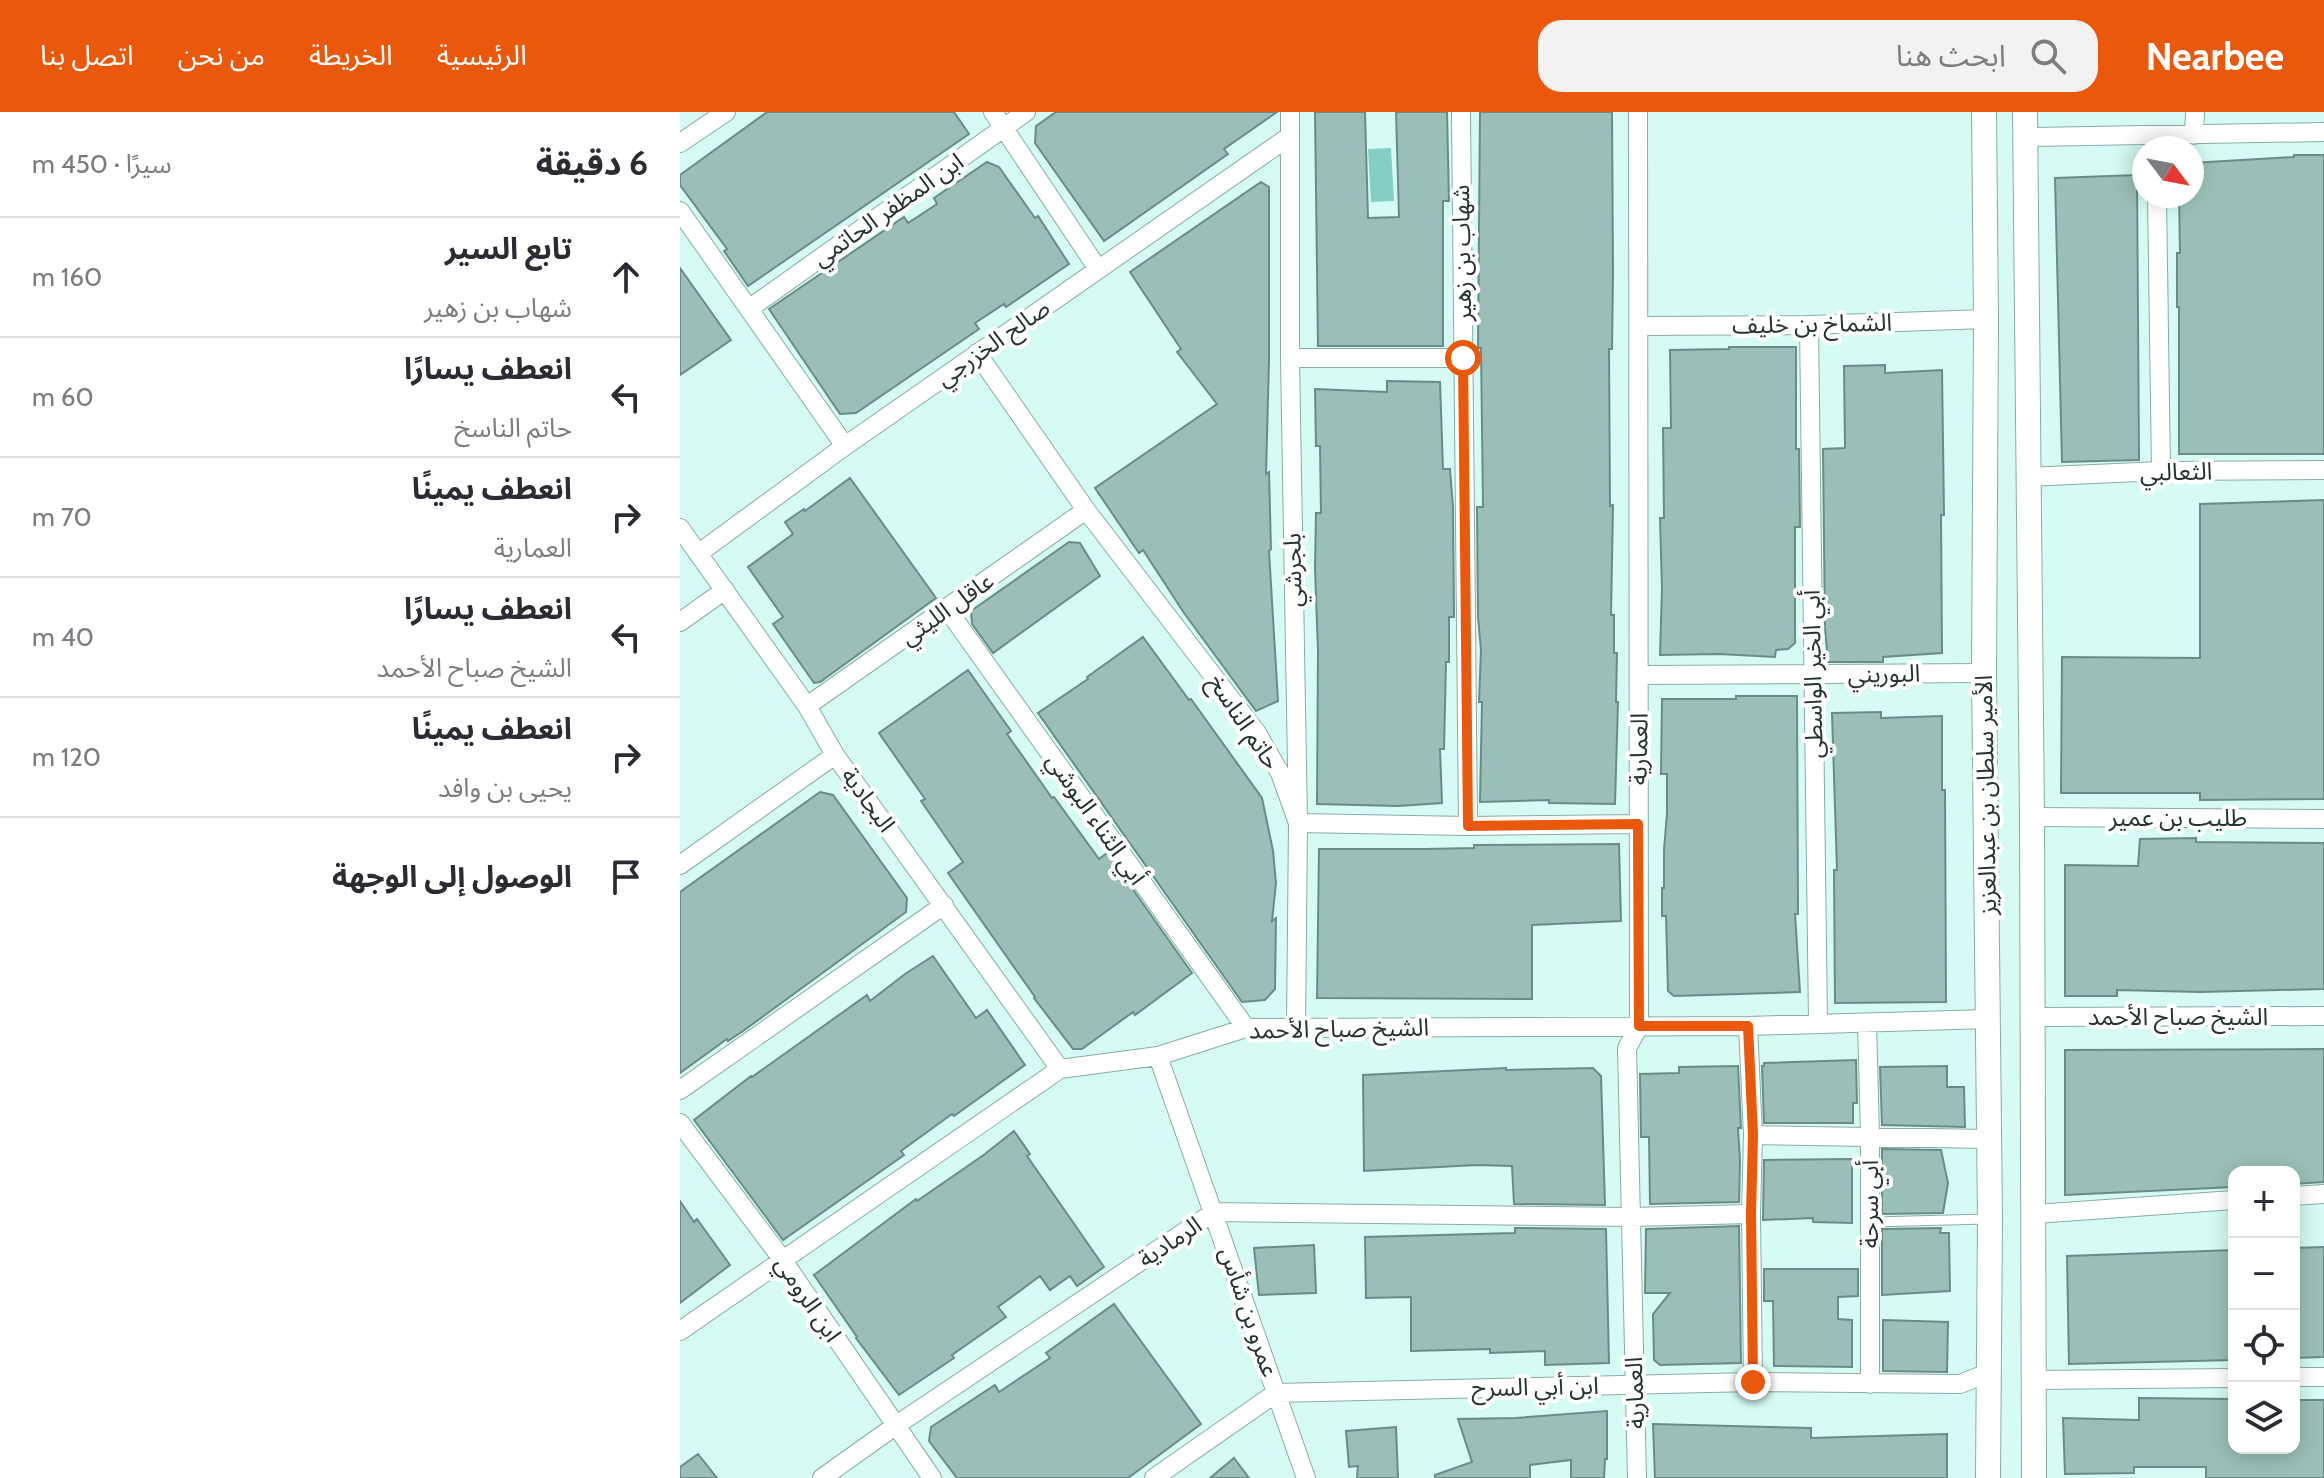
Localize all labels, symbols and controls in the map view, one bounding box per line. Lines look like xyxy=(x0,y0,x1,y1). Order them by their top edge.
search box xyxy=(1538,20,2098,92)
text: Nearbee xyxy=(2146,33,2284,80)
icon: search xyxy=(2026,34,2070,78)
text: ابحث هنا xyxy=(1896,37,2006,74)
text: اتصل بنا xyxy=(40,38,134,72)
text: من نحن xyxy=(178,38,265,72)
text: الخريطة xyxy=(309,38,393,72)
text: الرئيسية xyxy=(437,38,527,72)
north arrow xyxy=(2132,136,2204,208)
text: 6 دقيقة xyxy=(536,142,648,184)
street label: ابن المظفر الحاتمي xyxy=(807,147,971,276)
text: سيرًا · 450 m xyxy=(32,148,172,180)
street label: شهاب بن زهير xyxy=(1446,184,1477,323)
text: تابع السير xyxy=(445,230,572,267)
icon: ahead xyxy=(604,255,648,299)
text: 160 m xyxy=(32,261,102,293)
text: شهاب بن زهير xyxy=(424,292,572,324)
street label: صالح الخزرجي xyxy=(930,293,1058,396)
street label: الشماخ بن خليف xyxy=(1732,308,1892,342)
route start xyxy=(1445,340,1481,376)
text: انعطف يسارًا xyxy=(404,350,572,387)
icon: left xyxy=(604,375,648,419)
text: 60 m xyxy=(32,381,94,413)
text: حاتم الناسخ xyxy=(454,412,572,444)
street label: الثعالبي xyxy=(2139,456,2213,491)
text: انعطف يمينًا xyxy=(412,470,572,507)
icon: right xyxy=(604,495,648,539)
text: 70 m xyxy=(32,501,92,533)
text: العمارية xyxy=(494,532,572,564)
street label: بلجرشي xyxy=(1277,533,1312,607)
street label: عاقل الليثي xyxy=(894,566,1002,655)
street label: أبي الخير الواسطي xyxy=(1796,589,1833,759)
text: انعطف يسارًا xyxy=(404,590,572,627)
icon: left xyxy=(604,615,648,659)
text: 40 m xyxy=(32,621,94,653)
text: الشيخ صباح الأحمد xyxy=(377,652,572,684)
street label: البوريني xyxy=(1847,658,1921,693)
street label: حاتم الناسخ xyxy=(1200,669,1287,777)
street label: الأمير سلطان بن عبدالعزيز xyxy=(1969,675,2002,916)
text: انعطف يمينًا xyxy=(412,710,572,747)
street label: العمارية xyxy=(1623,713,1654,785)
icon: right xyxy=(604,735,648,779)
text: 120 m xyxy=(32,741,101,773)
street label: أبي الثناء البوشي xyxy=(1036,747,1153,893)
street label: البجادية xyxy=(835,762,902,838)
text: يحيى بن وافد xyxy=(438,772,572,804)
street label: طليب بن عمير xyxy=(2108,803,2247,832)
icon: arrive xyxy=(604,855,648,899)
text: الوصول إلى الوجهة xyxy=(332,858,572,895)
street label: الشيخ صباح الأحمد xyxy=(2088,1002,2268,1034)
street label: الشيخ صباح الأحمد xyxy=(1249,1012,1429,1048)
street label: أبي سرحة xyxy=(1854,1160,1889,1248)
map controls xyxy=(2228,1166,2300,1454)
button: + xyxy=(2228,1166,2300,1238)
street label: الرمادية xyxy=(1132,1210,1207,1273)
button: − xyxy=(2228,1238,2300,1310)
street label: عمرو بن شأس xyxy=(1214,1243,1286,1381)
street label: ابن الرومي xyxy=(765,1250,848,1350)
button: locate xyxy=(2228,1310,2300,1382)
street label: العمارية xyxy=(1619,1356,1650,1430)
route end xyxy=(1735,1364,1771,1400)
street label: ابن أبي السرح xyxy=(1471,1370,1599,1407)
button: layers xyxy=(2228,1382,2300,1454)

